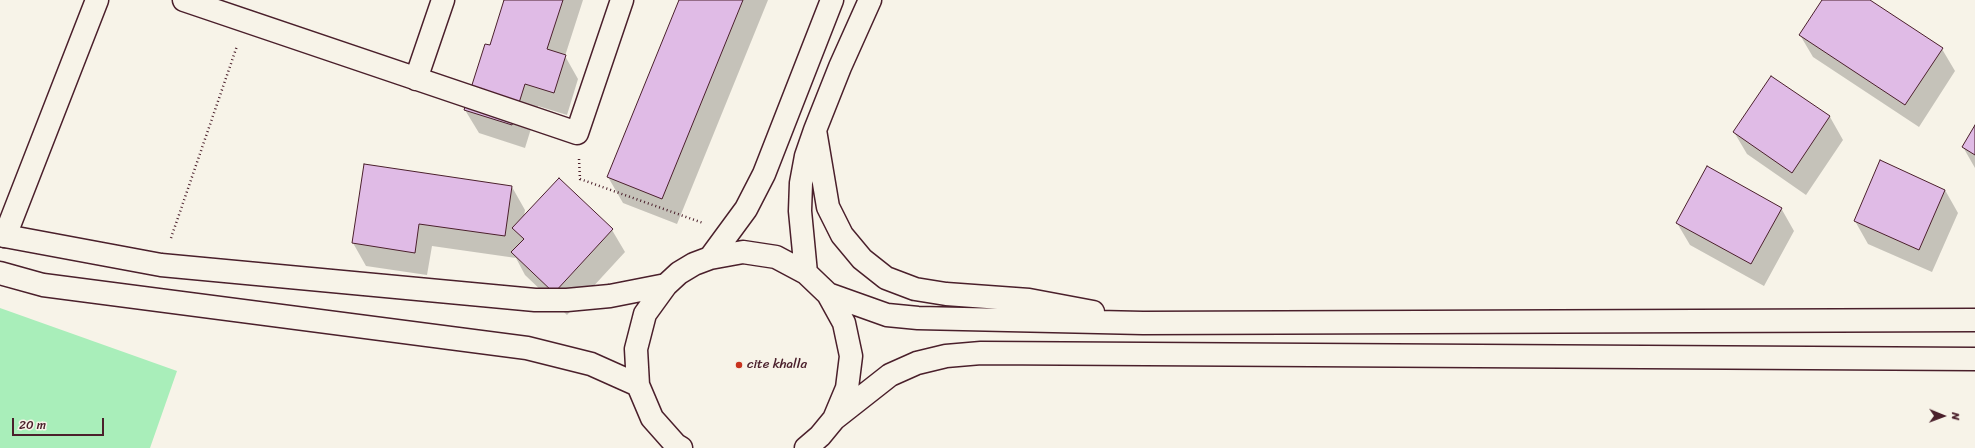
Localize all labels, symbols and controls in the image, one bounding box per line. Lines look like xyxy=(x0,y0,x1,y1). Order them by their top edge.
place label: cite khalla xyxy=(747,357,807,373)
marker: cite khalla xyxy=(734,360,744,370)
north arrow xyxy=(1923,396,1963,436)
scale bar xyxy=(14,410,106,436)
text: N xyxy=(1946,412,1965,420)
text: 20 m xyxy=(19,414,46,436)

